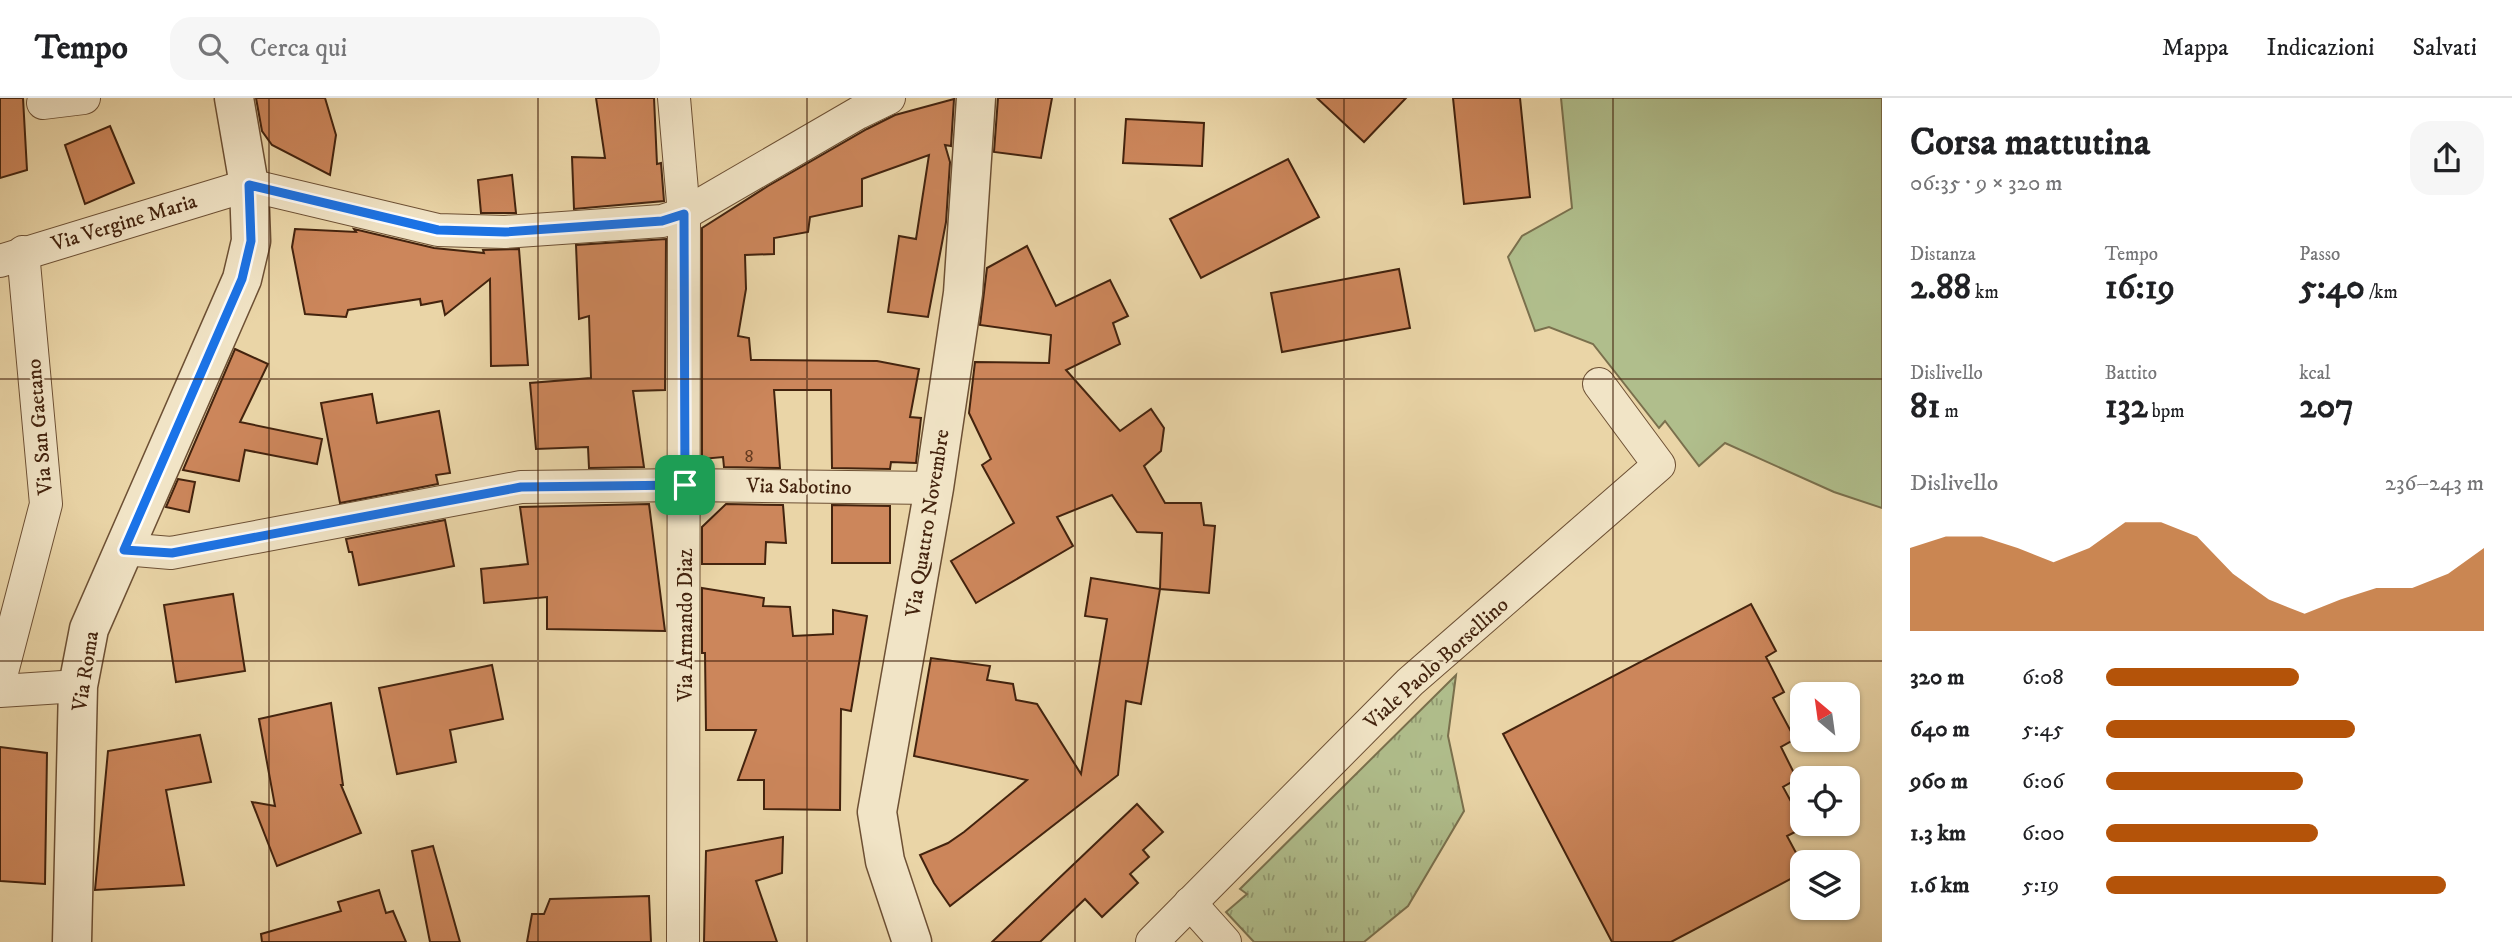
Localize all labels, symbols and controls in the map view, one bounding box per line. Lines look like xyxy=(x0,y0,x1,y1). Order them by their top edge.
search box xyxy=(170,17,660,80)
text: Tempo xyxy=(35,28,128,69)
icon: search xyxy=(194,29,232,67)
text: Cerca qui xyxy=(250,32,347,65)
text: Mappa xyxy=(2162,33,2229,63)
text: Indicazioni xyxy=(2267,33,2375,63)
text: Salvati xyxy=(2413,33,2477,63)
text: Corsa mattutina xyxy=(1910,119,2150,167)
button: share xyxy=(2410,121,2484,195)
text: 06:35 · 9 × 320 m xyxy=(1910,169,2063,198)
street label: Via Vergine Maria xyxy=(47,188,200,258)
text: Distanza xyxy=(1910,243,1976,266)
text: Tempo xyxy=(2105,243,2158,266)
text: Passo xyxy=(2299,243,2340,266)
text: 2.88 xyxy=(1910,266,1971,310)
text: 16:19 xyxy=(2105,266,2175,310)
text: 5:40 xyxy=(2299,266,2365,310)
text: km xyxy=(1971,281,1999,304)
text: /km xyxy=(2365,281,2398,304)
street label: Via San Gaetano xyxy=(21,358,59,497)
text: Dislivello xyxy=(1910,362,1983,385)
text: Battito xyxy=(2105,362,2157,385)
text: kcal xyxy=(2299,362,2331,385)
text: 81 xyxy=(1910,385,1940,429)
text: 132 xyxy=(2105,385,2148,429)
text: 207 xyxy=(2299,385,2354,429)
text: m xyxy=(1940,400,1959,423)
text: bpm xyxy=(2148,400,2185,423)
street label: Via Quattro Novembre xyxy=(900,427,956,620)
house number: 8 xyxy=(744,446,754,468)
pin xyxy=(655,455,715,515)
icon: arrive xyxy=(666,466,704,504)
text: Dislivello xyxy=(1910,469,1998,498)
text: 236–243 m xyxy=(2385,469,2484,498)
street label: Via Sabotino xyxy=(745,473,852,501)
street label: Via Armando Diaz xyxy=(673,548,699,703)
street label: Viale Paolo Borsellino xyxy=(1358,592,1514,736)
street label: Via Roma xyxy=(67,629,105,714)
text: 320 m xyxy=(1910,663,1964,692)
text: 6:08 xyxy=(2022,663,2064,692)
north arrow xyxy=(1790,682,1860,752)
map controls xyxy=(1790,682,1860,920)
text: 640 m xyxy=(1910,715,1970,744)
text: 5:45 xyxy=(2022,715,2064,744)
button: locate xyxy=(1790,766,1860,836)
text: 960 m xyxy=(1910,767,1968,796)
text: 6:06 xyxy=(2022,767,2064,796)
text: 1.3 km xyxy=(1910,819,1966,848)
text: 6:00 xyxy=(2022,819,2065,848)
button: layers xyxy=(1790,850,1860,920)
text: 1.6 km xyxy=(1910,871,1969,900)
text: 5:19 xyxy=(2022,871,2059,900)

